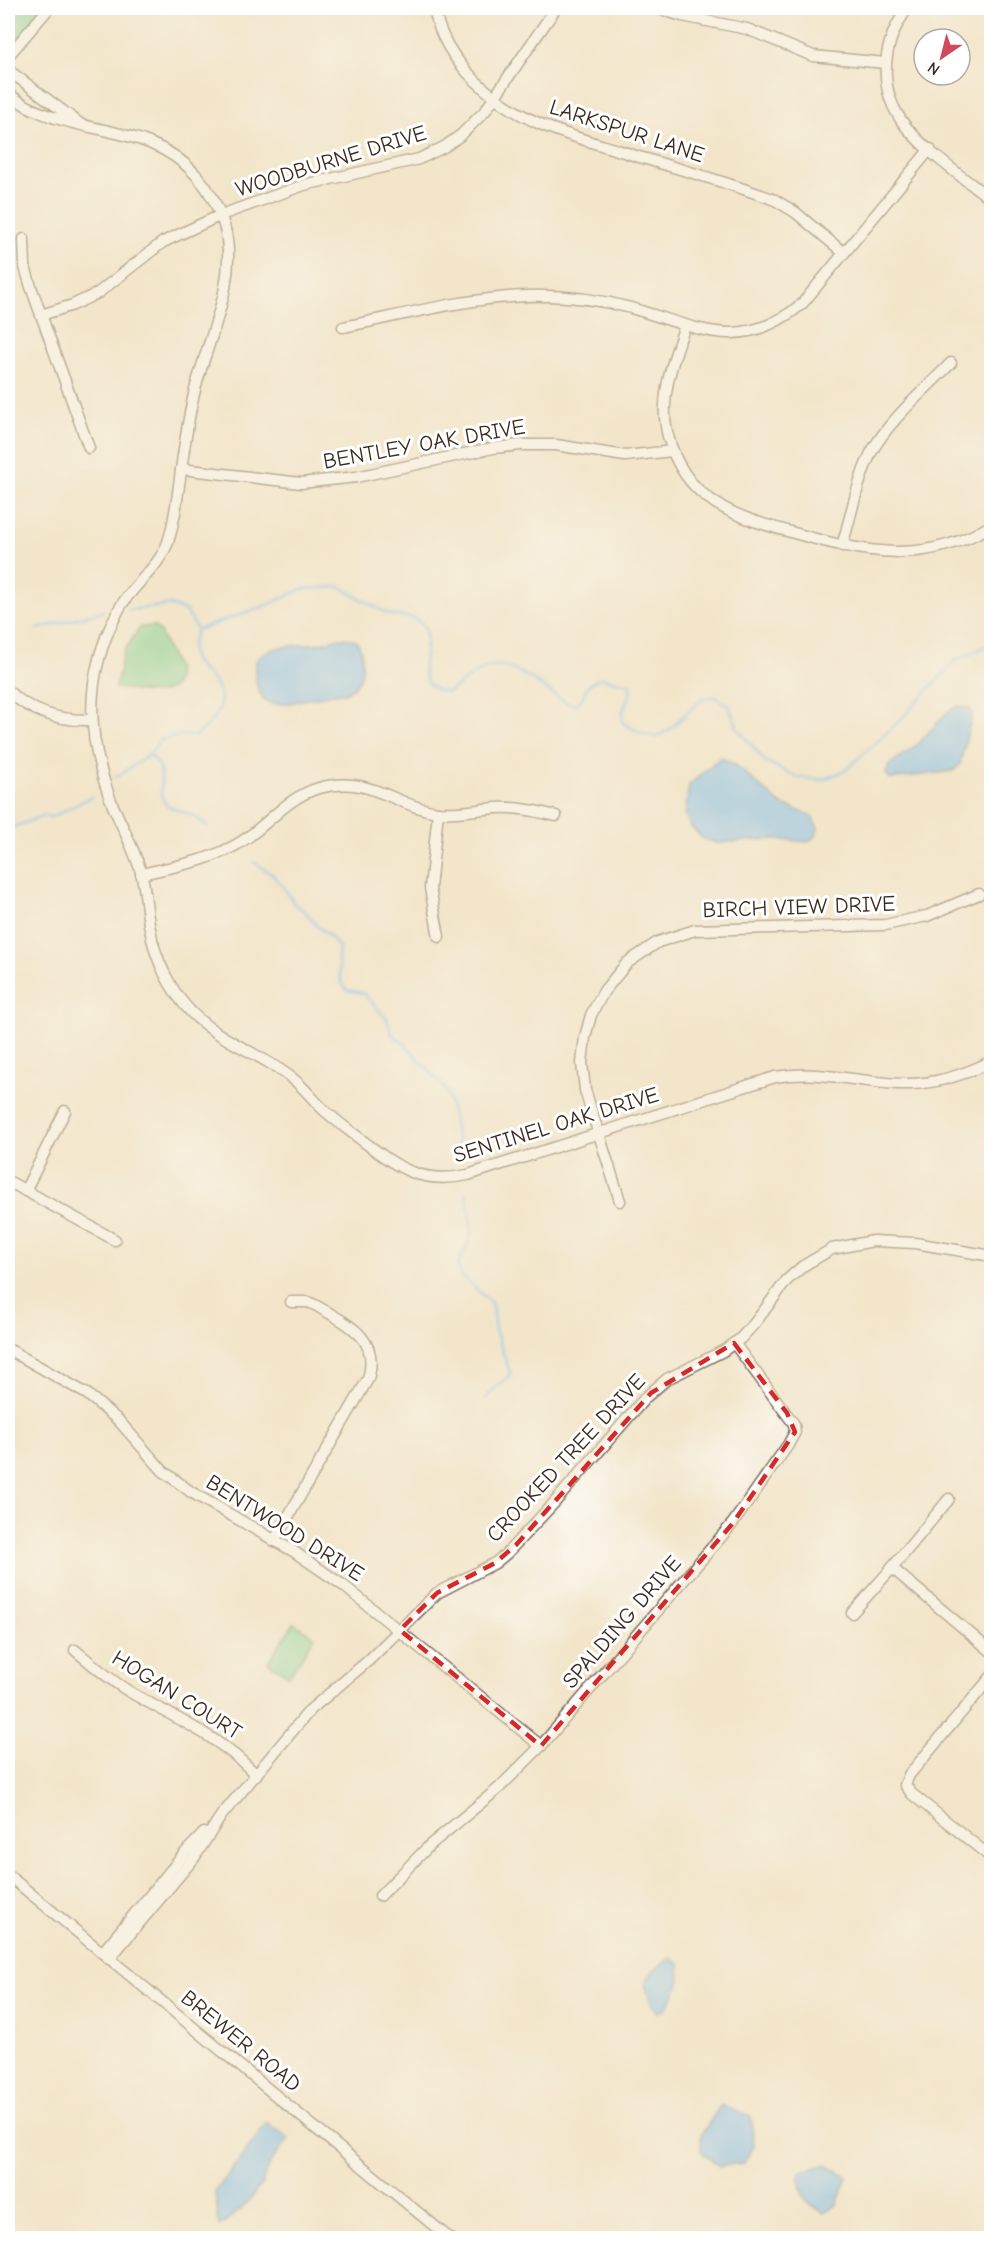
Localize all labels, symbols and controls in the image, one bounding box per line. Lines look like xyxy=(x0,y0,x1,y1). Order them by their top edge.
north arrow xyxy=(912,27,972,87)
text: N xyxy=(925,58,943,79)
street label: LARKSPUR LANE xyxy=(546,94,708,168)
street label: WOODBURNE DRIVE xyxy=(233,120,429,202)
street label: BENTLEY OAK DRIVE xyxy=(321,413,527,475)
street label: BIRCH VIEW DRIVE xyxy=(702,891,896,923)
street label: SENTINEL OAK DRIVE xyxy=(450,1081,662,1169)
street label: CROOKED TREE DRIVE xyxy=(481,1368,651,1548)
street label: BENTWOOD DRIVE xyxy=(201,1469,369,1587)
street label: SPALDING DRIVE xyxy=(557,1550,687,1694)
street label: HOGAN COURT xyxy=(107,1645,247,1745)
street label: BREWER ROAD xyxy=(176,1985,306,2097)

